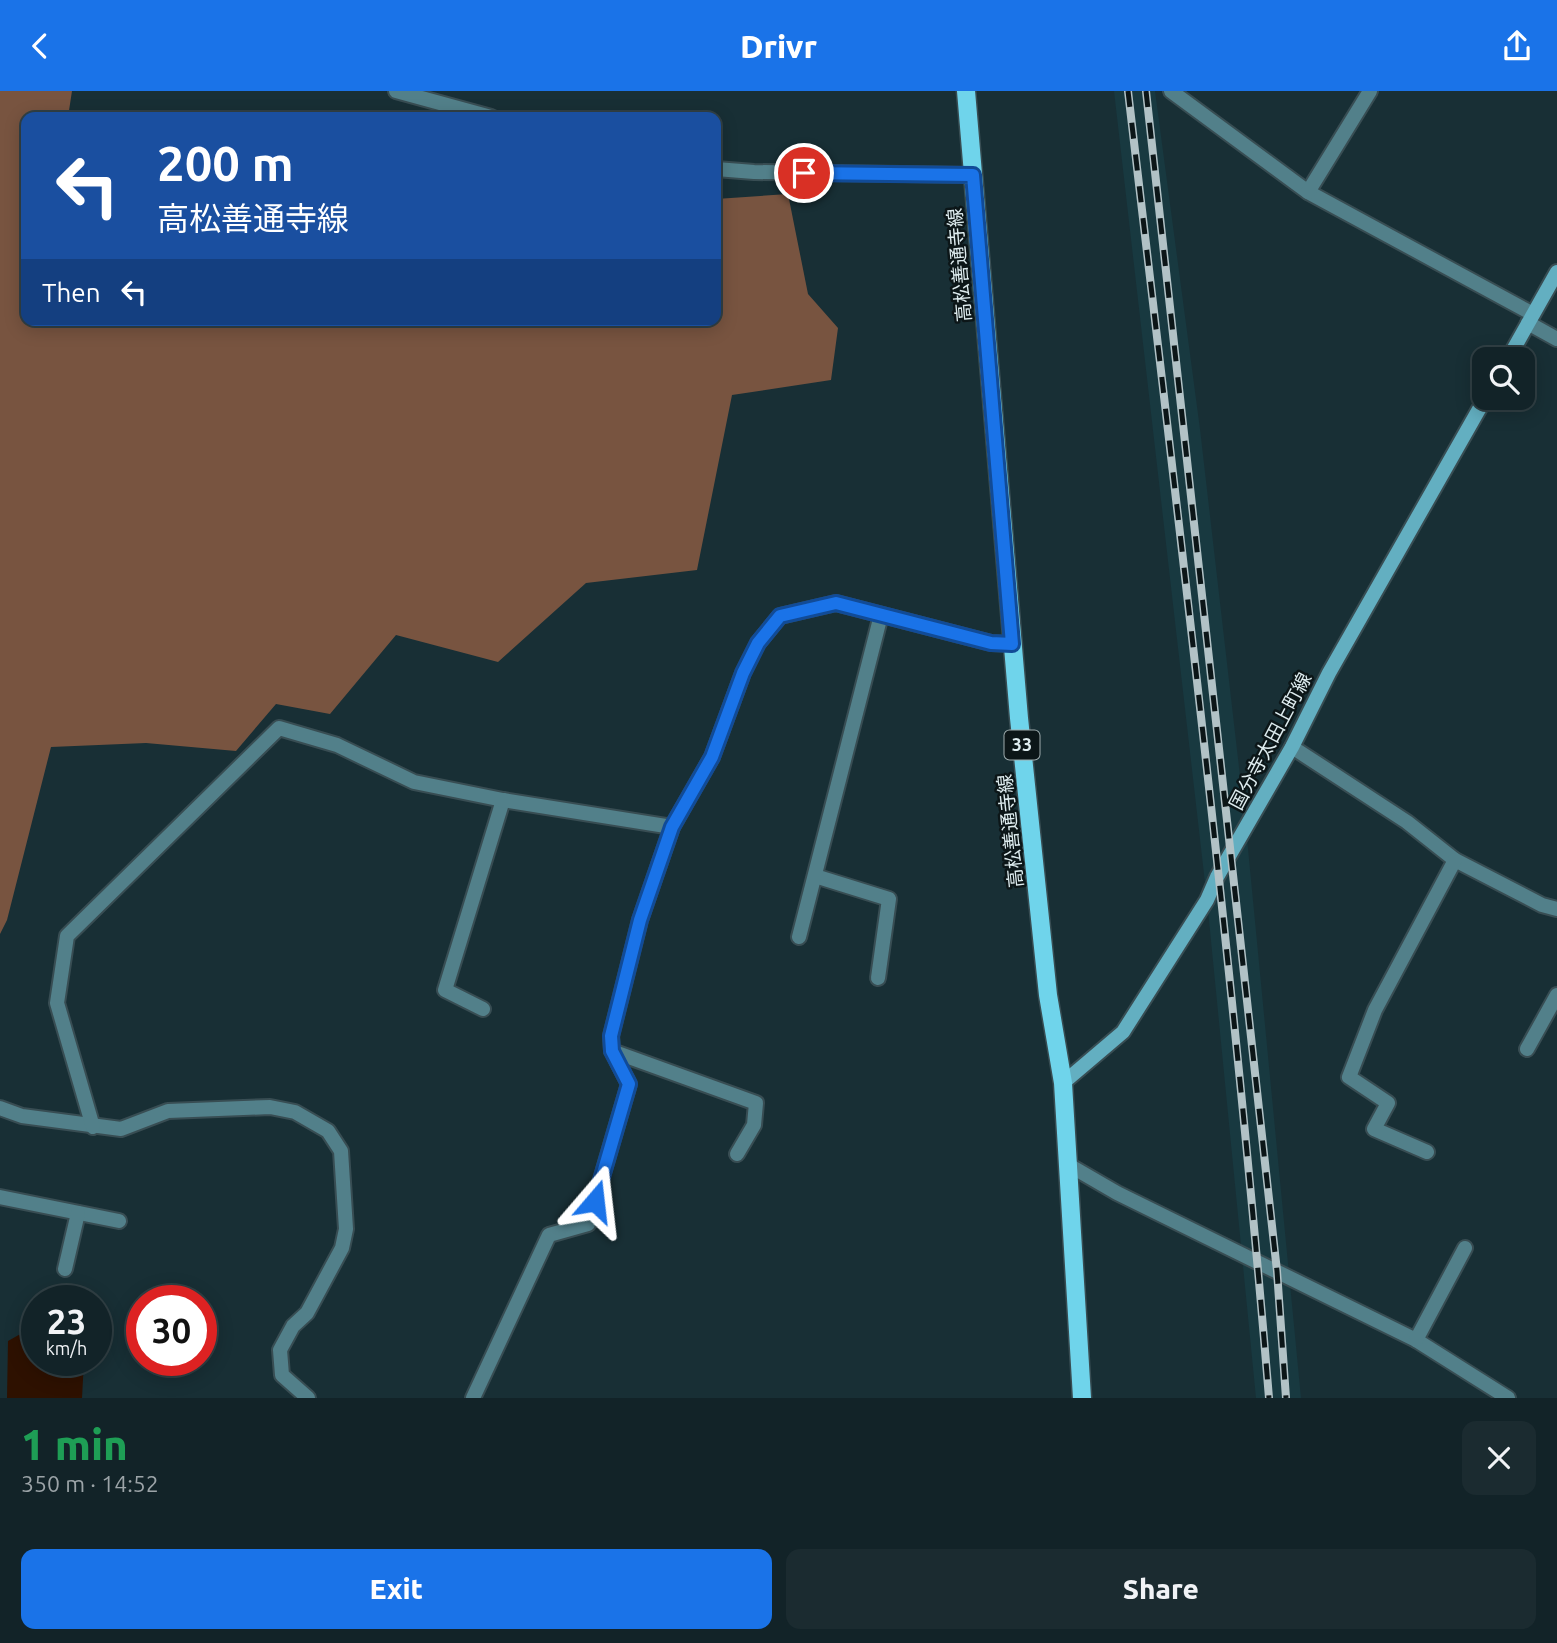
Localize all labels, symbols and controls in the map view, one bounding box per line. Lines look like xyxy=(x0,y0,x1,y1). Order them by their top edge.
icon: back xyxy=(21,27,59,65)
icon: share xyxy=(1498,27,1536,65)
text: Drivr xyxy=(740,28,817,64)
text: 200 m xyxy=(157,135,294,190)
icon: left xyxy=(42,140,133,231)
pin xyxy=(774,143,834,203)
icon: arrive xyxy=(785,154,823,192)
text: 高松善通寺線 xyxy=(157,200,349,236)
street label: 高松善通寺線 xyxy=(943,207,975,323)
icon: left xyxy=(115,273,153,311)
text: Then xyxy=(42,278,101,307)
map controls xyxy=(1472,347,1535,410)
button: search xyxy=(1472,347,1535,410)
street label: 国分寺太田上町線 xyxy=(1225,669,1315,813)
road number: 33 xyxy=(1004,731,1040,759)
street label: 高松善通寺線 xyxy=(993,773,1027,889)
position arrow xyxy=(558,1164,632,1238)
speed limit sign: 30 xyxy=(126,1285,217,1376)
text: 23 xyxy=(47,1301,86,1341)
text: km/h xyxy=(46,1338,87,1358)
text: 1 min xyxy=(21,1421,128,1468)
button: close xyxy=(1462,1421,1536,1495)
text: 350 m · 14:52 xyxy=(21,1471,159,1496)
button: Exit xyxy=(21,1549,772,1629)
button: Share xyxy=(786,1549,1536,1629)

